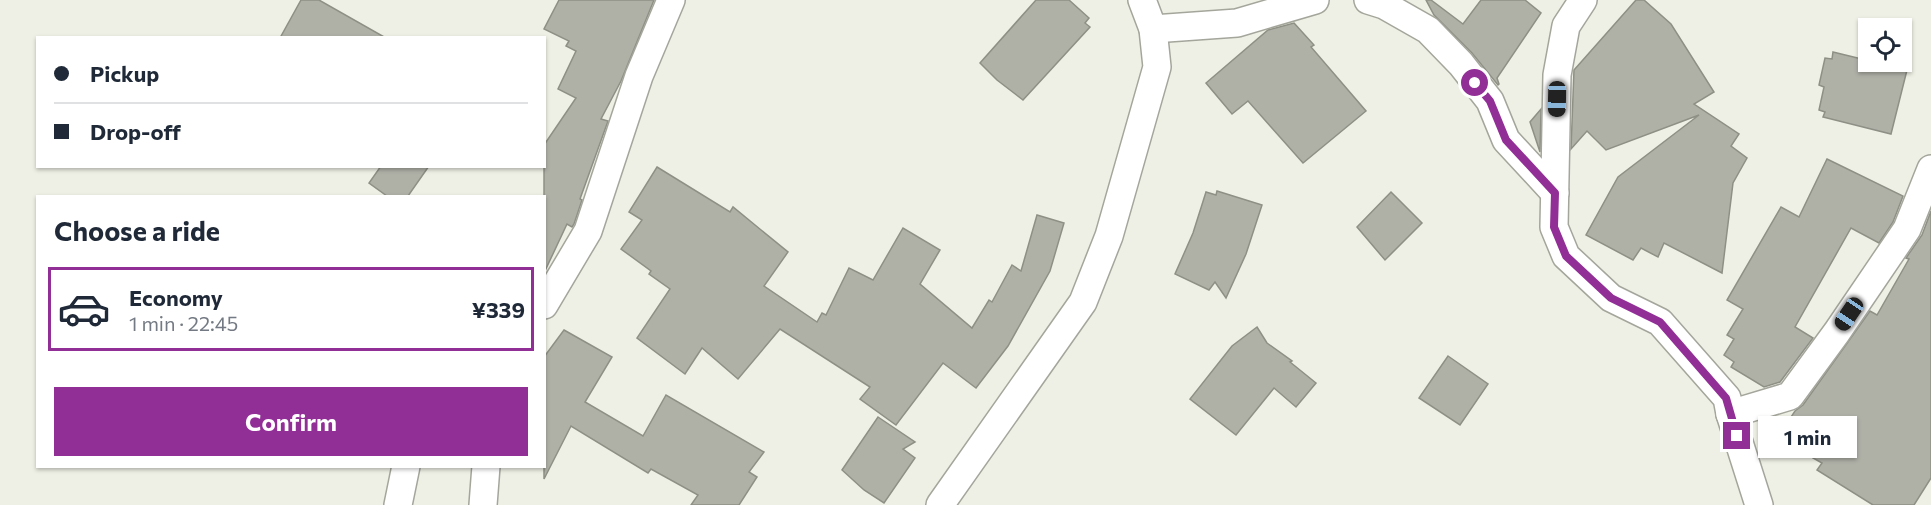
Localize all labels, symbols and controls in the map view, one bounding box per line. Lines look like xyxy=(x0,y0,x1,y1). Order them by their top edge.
map controls xyxy=(1858,18,1912,72)
button: locate xyxy=(1858,18,1912,72)
text: Pickup xyxy=(90,60,159,87)
route start xyxy=(1461,69,1488,96)
car xyxy=(1548,81,1566,117)
text: Drop-off xyxy=(90,118,181,145)
text: Choose a ride xyxy=(54,214,220,247)
icon: car xyxy=(57,282,111,336)
text: Economy xyxy=(129,284,223,311)
car xyxy=(1831,294,1867,334)
text: ¥339 xyxy=(472,296,525,323)
text: 1 min · 22:45 xyxy=(129,311,238,335)
button: Confirm xyxy=(54,387,528,456)
callout: 1 min xyxy=(1758,415,1857,457)
route end xyxy=(1723,422,1750,449)
text: 1 min xyxy=(1784,425,1831,449)

